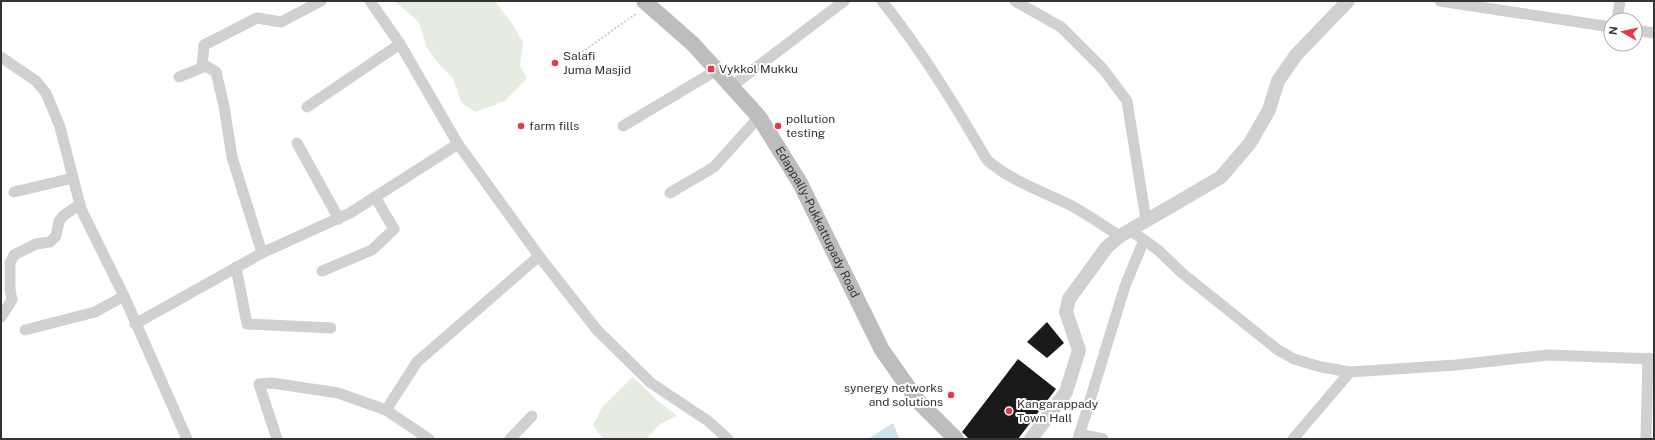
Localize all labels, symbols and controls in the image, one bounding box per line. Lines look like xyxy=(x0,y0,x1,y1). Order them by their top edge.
north arrow xyxy=(1603,12,1643,52)
text: N xyxy=(1607,26,1620,36)
place label: Salafi Juma Masjid xyxy=(563,49,631,77)
marker: Salafi Juma Masjid xyxy=(550,58,560,68)
place label: Vykkol Mukku xyxy=(719,62,798,76)
marker: Vykkol Mukku xyxy=(706,64,716,74)
place label: pollution testing xyxy=(786,112,835,140)
place label: farm fills xyxy=(529,119,579,133)
marker: farm fills xyxy=(516,121,526,131)
marker: pollution testing xyxy=(773,121,783,131)
street label: Edappally-Pukkattupady Road xyxy=(772,144,862,300)
place label: synergy networks and solutions xyxy=(844,381,943,409)
marker: synergy networks and solutions xyxy=(946,390,956,400)
place label: Kangarappady Town Hall xyxy=(1017,397,1099,425)
marker: Kangarappady Town Hall xyxy=(1004,406,1014,416)

